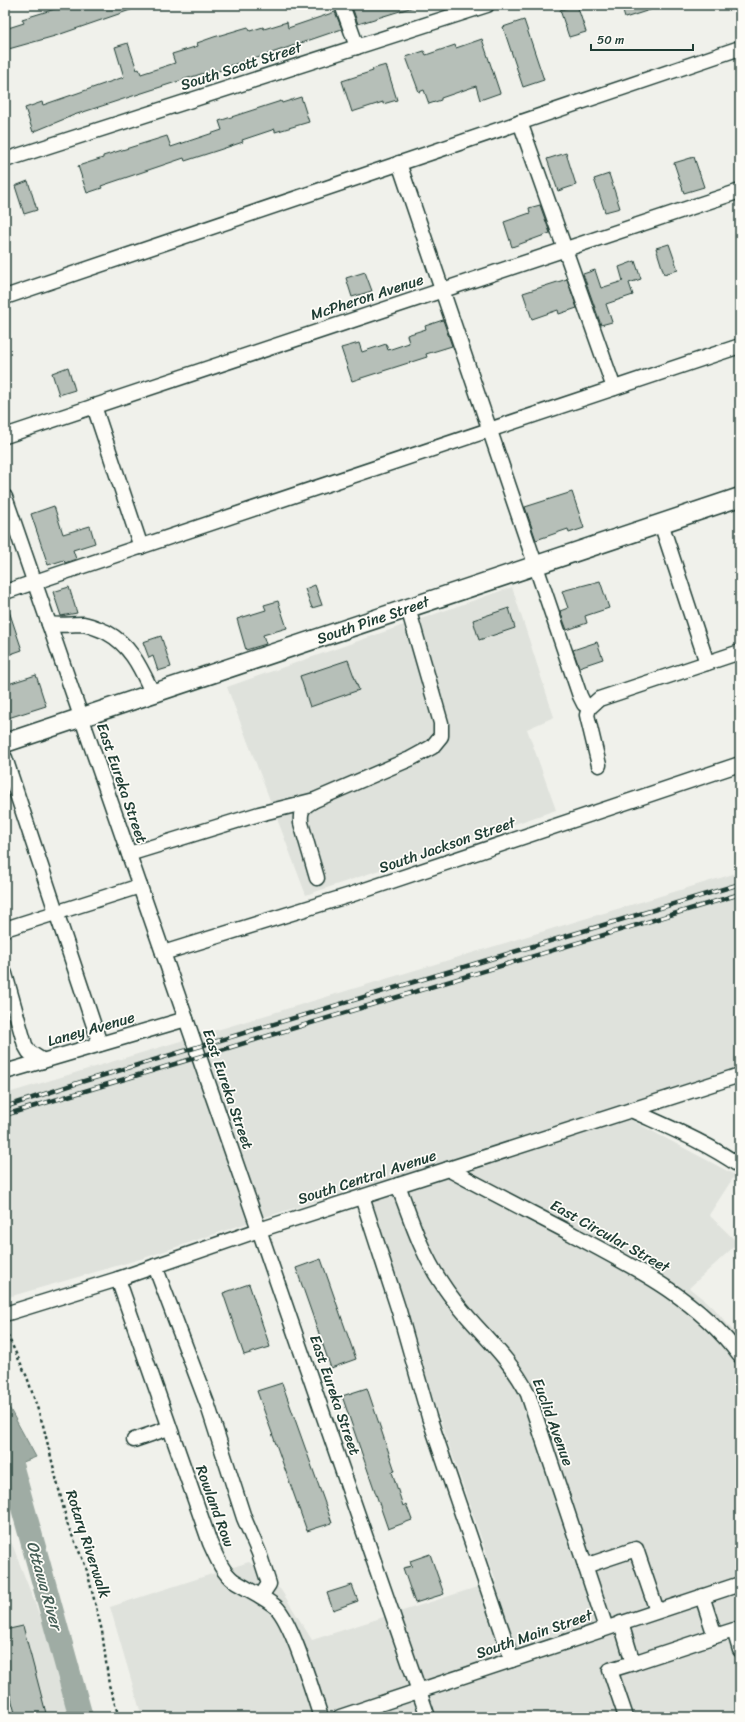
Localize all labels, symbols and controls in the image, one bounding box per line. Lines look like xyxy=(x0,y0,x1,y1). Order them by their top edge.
scale bar xyxy=(591,26,693,52)
text: 50 m xyxy=(597,29,624,51)
street label: South Scott Street xyxy=(177,34,306,98)
street label: McPheron Avenue xyxy=(307,266,427,328)
street label: South Pine Street xyxy=(313,588,434,651)
street label: East Eureka Street xyxy=(89,719,155,847)
street label: South Jackson Street xyxy=(375,809,520,881)
street label: Laney Avenue xyxy=(44,1004,138,1054)
street label: East Eureka Street xyxy=(195,1025,261,1153)
street label: South Central Avenue xyxy=(294,1142,440,1212)
street label: East Circular Street xyxy=(545,1192,675,1280)
street label: East Eureka Street xyxy=(302,1331,368,1459)
street label: Euclid Avenue xyxy=(525,1374,581,1470)
street label: Rowland Row xyxy=(188,1461,242,1551)
street label: Rotary Riverwalk xyxy=(58,1486,118,1602)
water label: Ottawa River xyxy=(18,1537,72,1635)
street label: South Main Street xyxy=(472,1602,597,1666)

